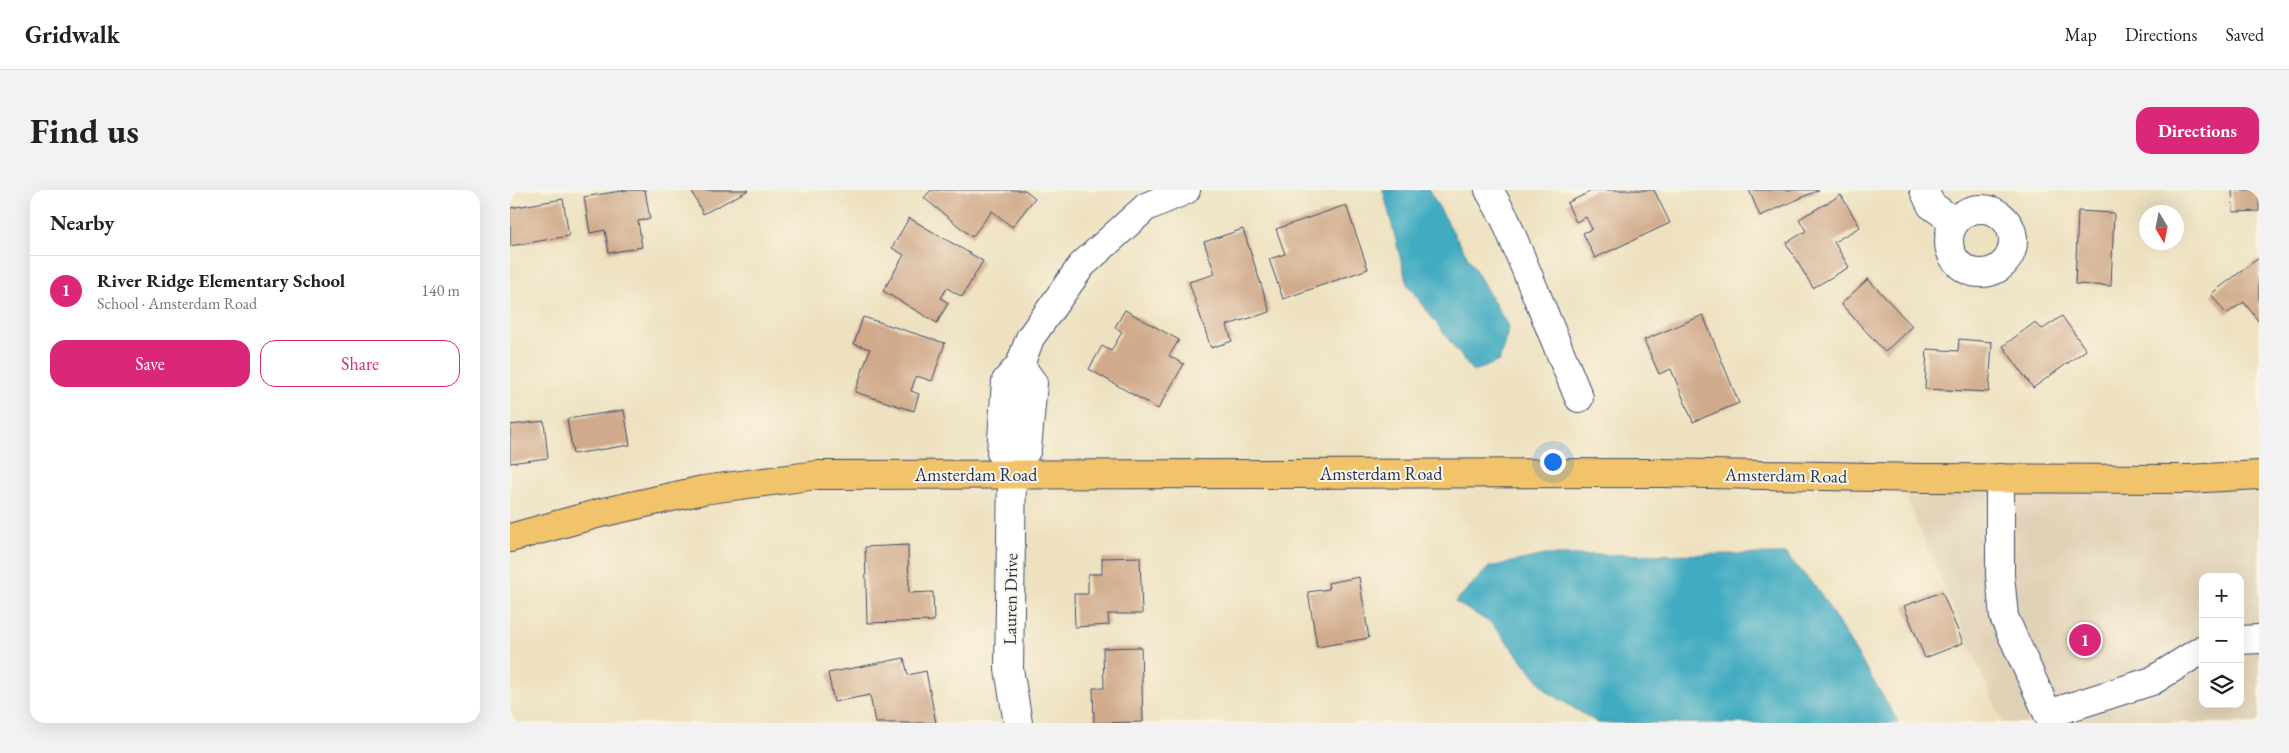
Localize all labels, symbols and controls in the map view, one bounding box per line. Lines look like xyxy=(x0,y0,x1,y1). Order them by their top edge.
text: Gridwalk xyxy=(25,19,120,50)
text: Map xyxy=(2065,23,2097,46)
text: Directions xyxy=(2125,23,2197,46)
text: Saved xyxy=(2225,23,2264,46)
button: Directions xyxy=(2136,107,2259,154)
text: Find us xyxy=(30,108,139,153)
north arrow xyxy=(2139,205,2184,250)
text: Nearby xyxy=(50,209,114,236)
text: River Ridge Elementary School xyxy=(97,268,345,293)
text: 1 xyxy=(62,280,70,301)
text: 140 m xyxy=(421,280,460,301)
text: School · Amsterdam Road xyxy=(97,293,257,314)
button: Save xyxy=(50,340,250,387)
button: Share xyxy=(260,340,460,387)
your location xyxy=(1540,449,1566,475)
street label: Amsterdam Road xyxy=(1319,462,1443,485)
street label: Amsterdam Road xyxy=(1724,462,1848,488)
street label: Amsterdam Road xyxy=(914,463,1038,486)
street label: Lauren Drive xyxy=(998,553,1022,645)
map controls xyxy=(2199,573,2244,708)
button: + xyxy=(2199,573,2244,618)
button: − xyxy=(2199,618,2244,663)
pin: 1 xyxy=(2069,621,2101,659)
button: layers xyxy=(2199,663,2244,708)

